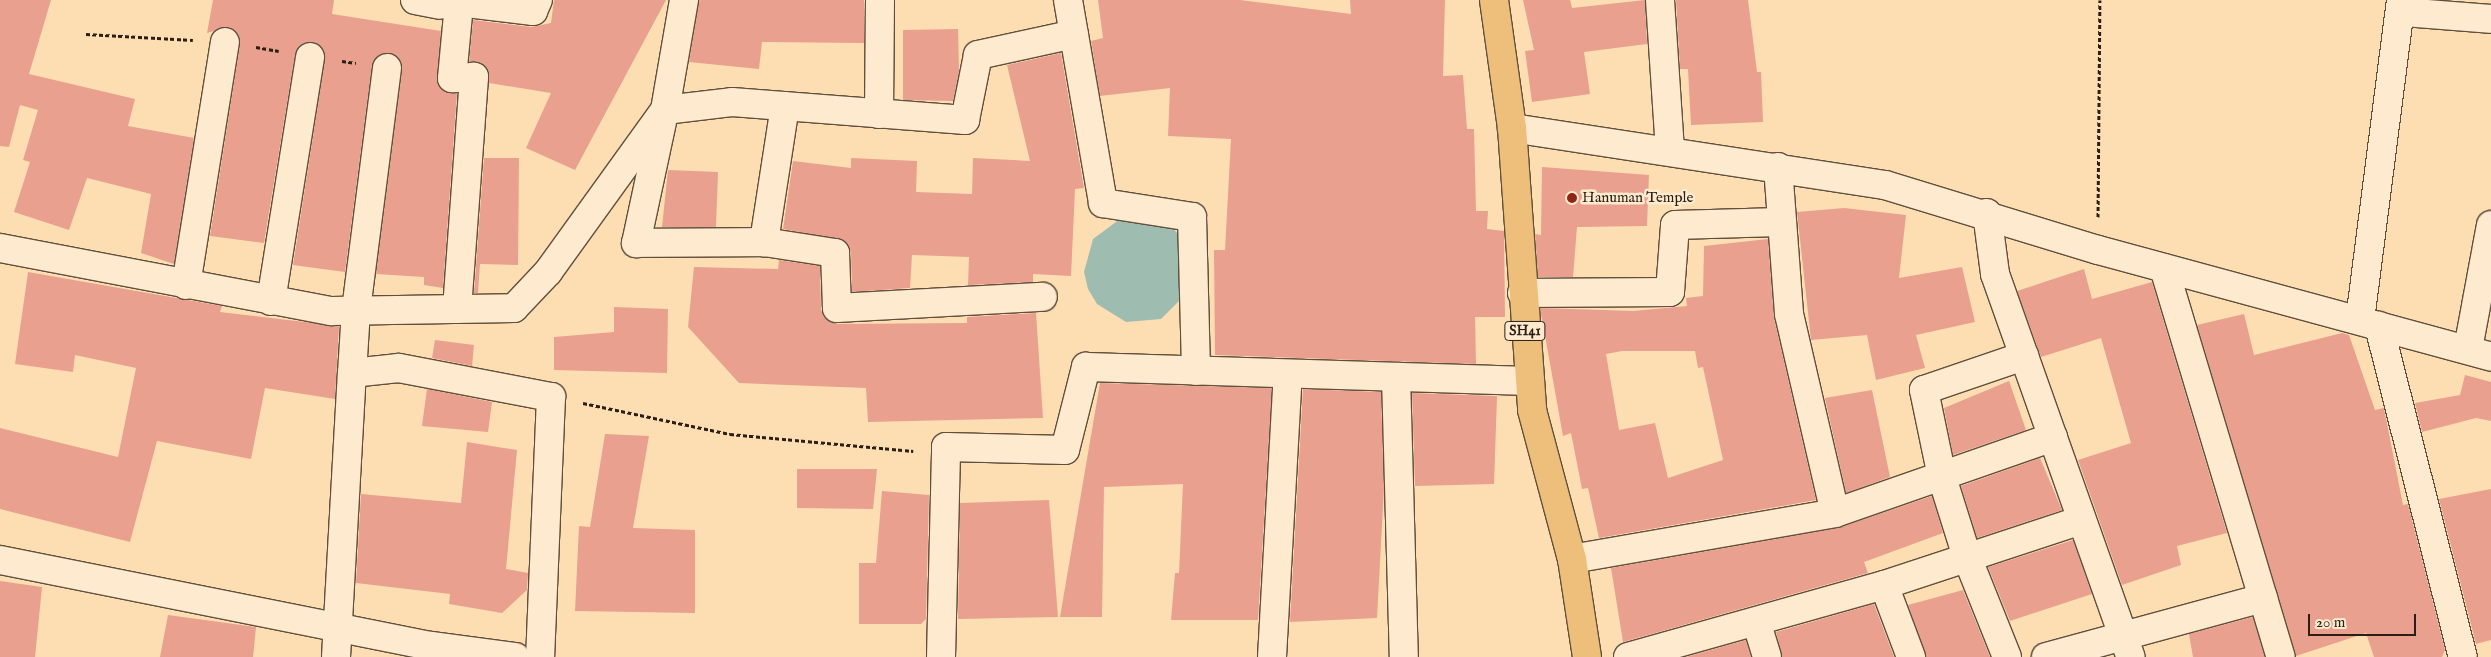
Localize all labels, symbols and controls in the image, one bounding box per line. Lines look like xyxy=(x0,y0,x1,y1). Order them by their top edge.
place label: Hanuman Temple xyxy=(1582,189,1693,207)
marker: Hanuman Temple xyxy=(1566,192,1578,204)
road number: SH41 xyxy=(1504,320,1546,342)
scale bar xyxy=(2311,604,2418,636)
text: 20 m xyxy=(2316,613,2345,632)

